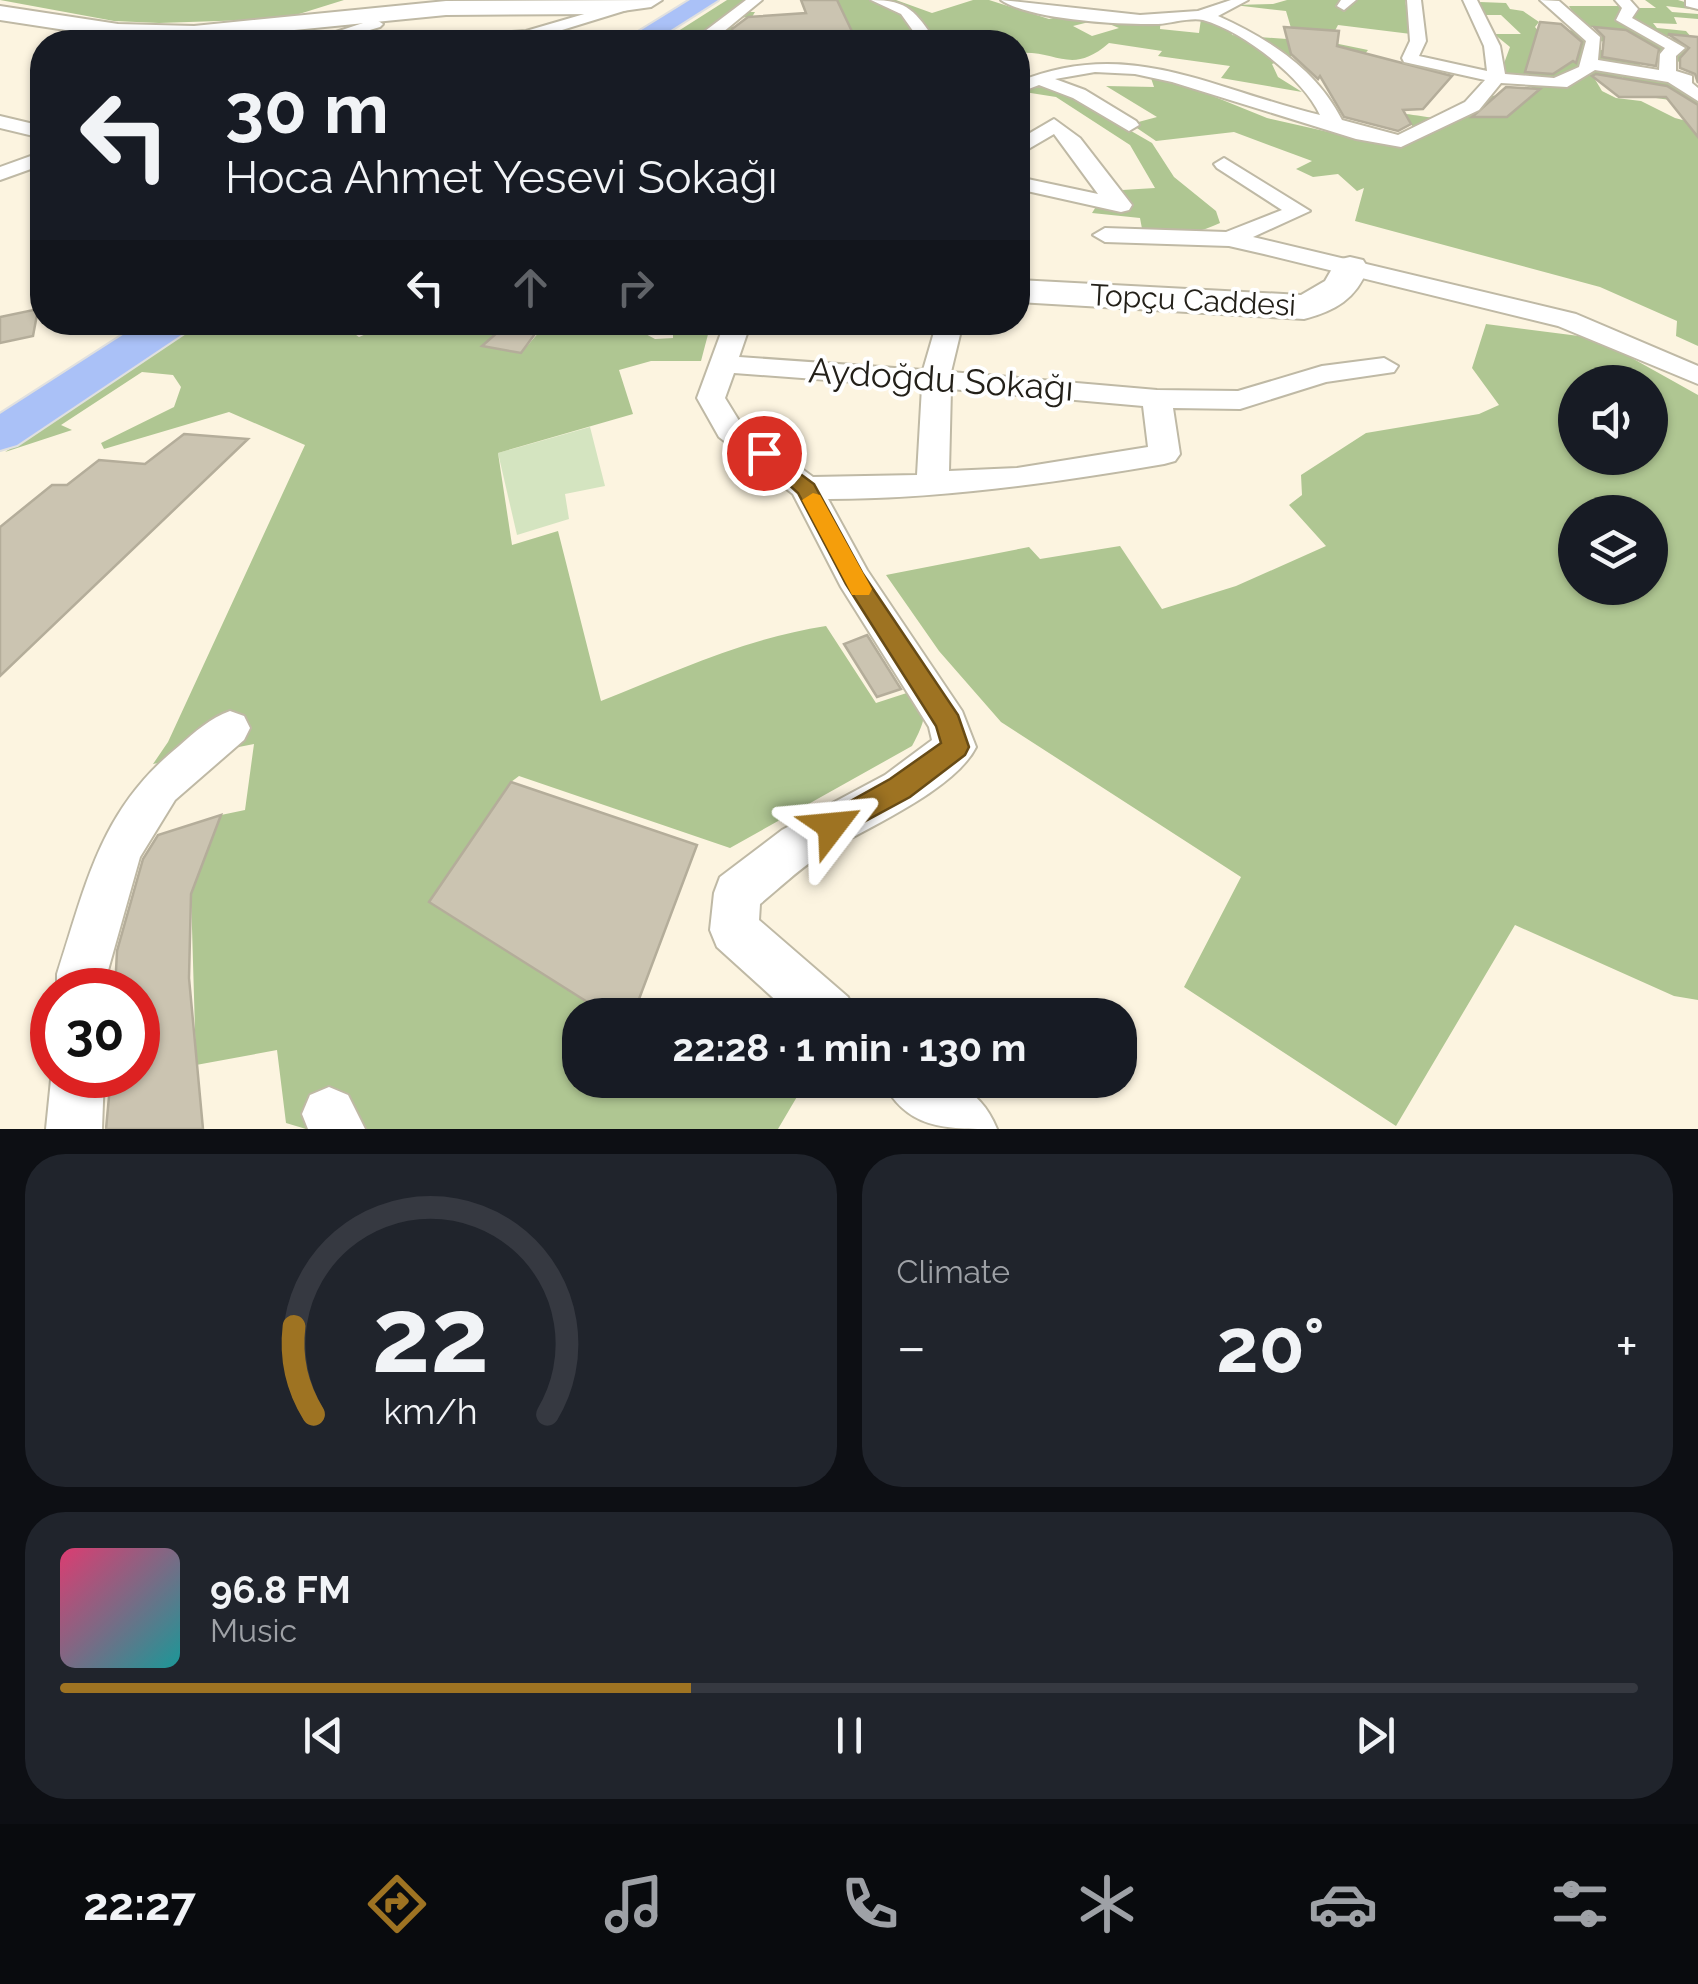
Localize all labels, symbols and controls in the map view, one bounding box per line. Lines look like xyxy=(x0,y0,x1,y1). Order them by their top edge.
text: 30 m xyxy=(225,67,389,149)
icon: left xyxy=(60,70,190,200)
text: Hoca Ahmet Yesevi Sokağı xyxy=(225,151,777,204)
icon: left xyxy=(398,260,453,315)
icon: ahead xyxy=(503,260,558,315)
icon: right xyxy=(608,260,663,315)
street label: Topçu Caddesi xyxy=(1089,277,1297,323)
street label: Aydoğdu Sokağı xyxy=(807,349,1075,409)
map controls xyxy=(1558,365,1668,605)
button: sound xyxy=(1558,365,1668,475)
pin xyxy=(722,411,807,496)
icon: arrive xyxy=(737,426,792,481)
button: layers xyxy=(1558,495,1668,605)
position arrow xyxy=(780,774,884,878)
speed limit sign: 30 xyxy=(30,968,160,1098)
text: 22:28 · 1 min · 130 m xyxy=(673,1025,1026,1070)
text: Climate xyxy=(897,1253,1010,1290)
text: 22 xyxy=(372,1274,489,1396)
text: 20° xyxy=(1216,1301,1325,1390)
text: − xyxy=(897,1314,926,1379)
text: + xyxy=(1615,1314,1638,1379)
text: km/h xyxy=(384,1390,478,1432)
text: 96.8 FM xyxy=(210,1567,351,1612)
text: Music xyxy=(210,1612,297,1649)
icon: previous xyxy=(296,1708,351,1763)
icon: pause xyxy=(822,1708,877,1763)
icon: next xyxy=(1348,1708,1403,1763)
icon: directions xyxy=(362,1869,432,1939)
icon: music xyxy=(599,1869,669,1939)
icon: phone xyxy=(835,1869,905,1939)
icon: climate xyxy=(1072,1869,1142,1939)
icon: car xyxy=(1308,1869,1378,1939)
icon: filters xyxy=(1545,1869,1615,1939)
text: 22:27 xyxy=(83,1878,196,1931)

